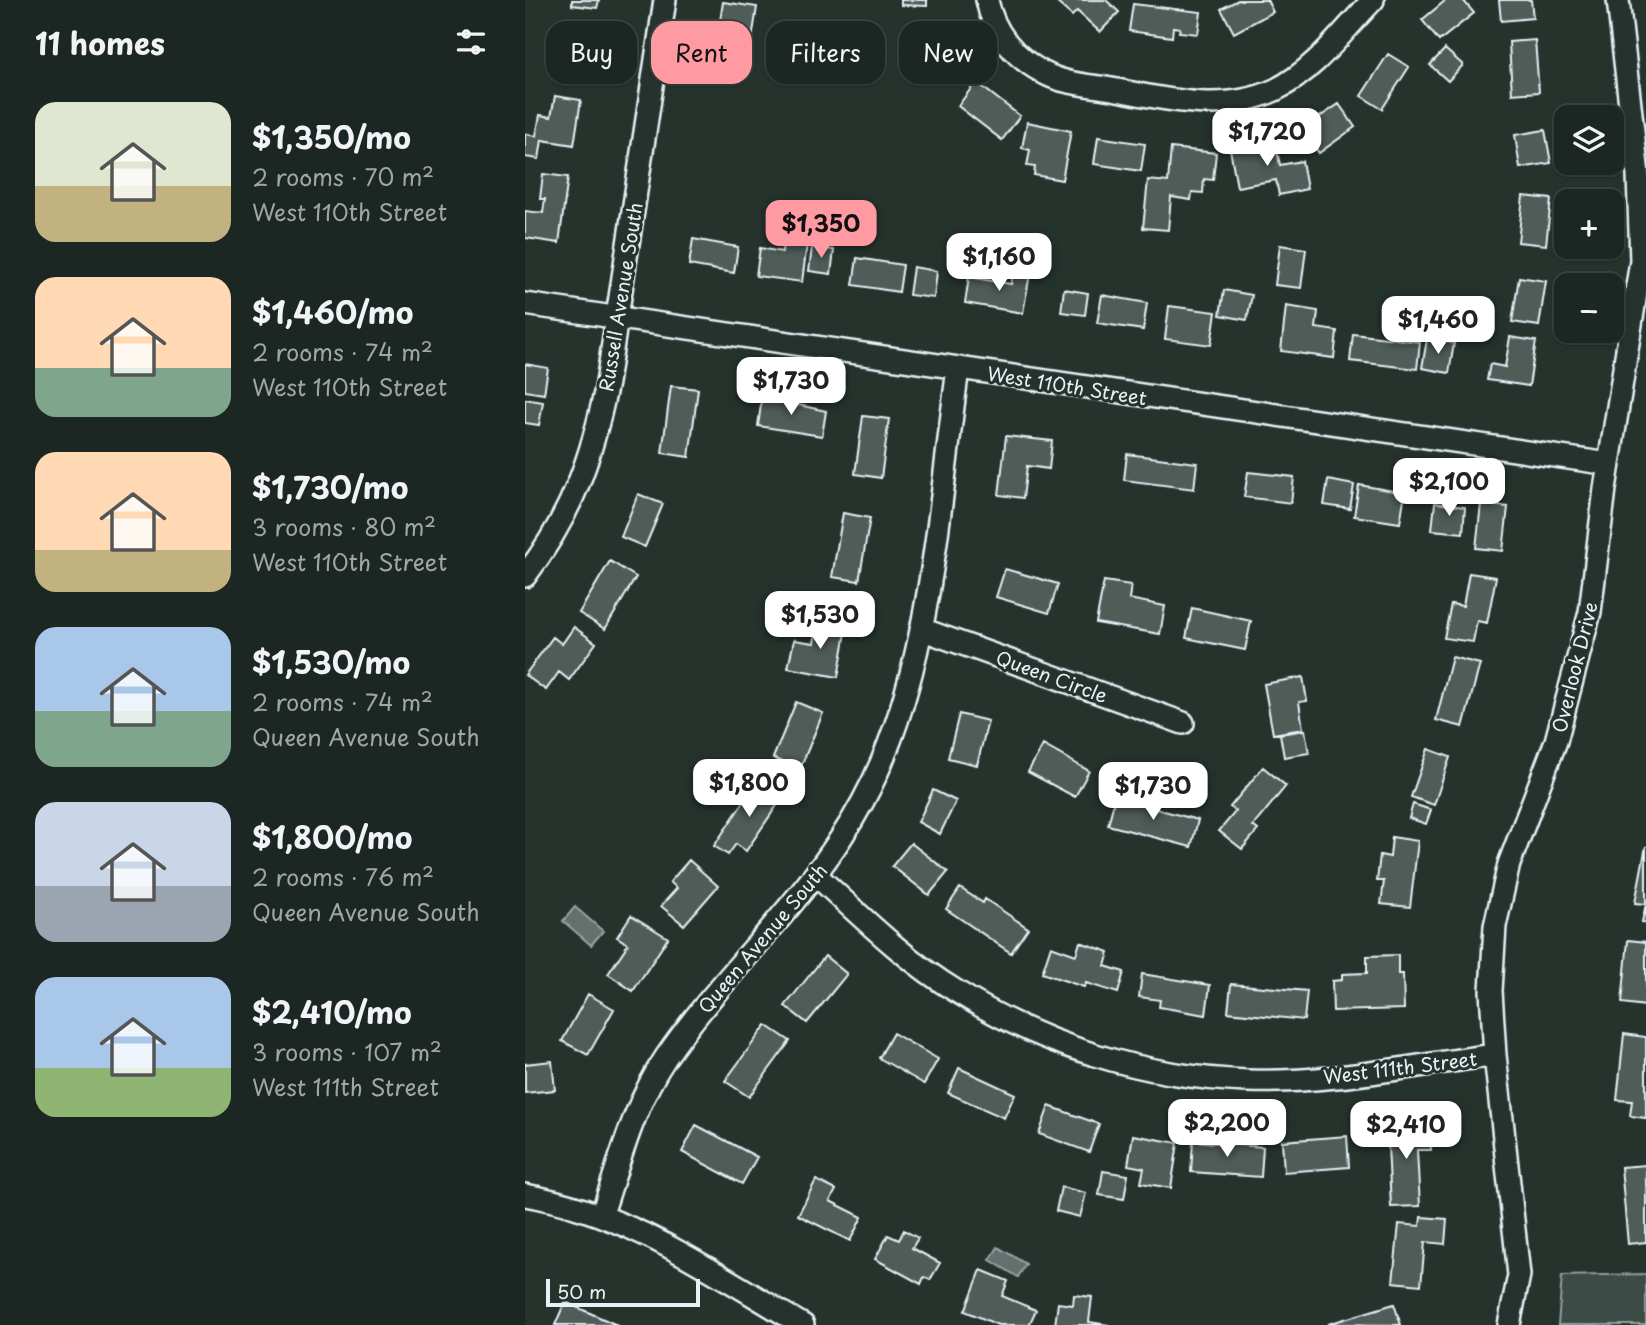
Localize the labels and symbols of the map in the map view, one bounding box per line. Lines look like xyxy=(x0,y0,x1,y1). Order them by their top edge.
pin: $1,720 xyxy=(1210,108,1324,168)
street label: Russell Avenue South xyxy=(591,200,649,394)
pin: $1,350 xyxy=(764,201,878,260)
pin: $1,160 xyxy=(942,233,1056,293)
pin: $1,460 xyxy=(1381,296,1495,356)
pin: $1,730 xyxy=(734,358,848,417)
street label: West 110th Street xyxy=(985,359,1149,411)
pin: $2,100 xyxy=(1392,458,1506,518)
pin: $1,530 xyxy=(763,592,877,651)
street label: Overlook Drive xyxy=(1544,599,1604,735)
street label: Queen Circle xyxy=(992,643,1112,709)
pin: $1,800 xyxy=(692,760,806,819)
pin: $1,730 xyxy=(1096,762,1210,822)
street label: Queen Avenue South xyxy=(691,857,833,1019)
street label: West 111th Street xyxy=(1322,1044,1479,1090)
pin: $2,200 xyxy=(1170,1100,1284,1159)
pin: $2,410 xyxy=(1349,1102,1463,1161)
scale bar xyxy=(546,1276,700,1308)

